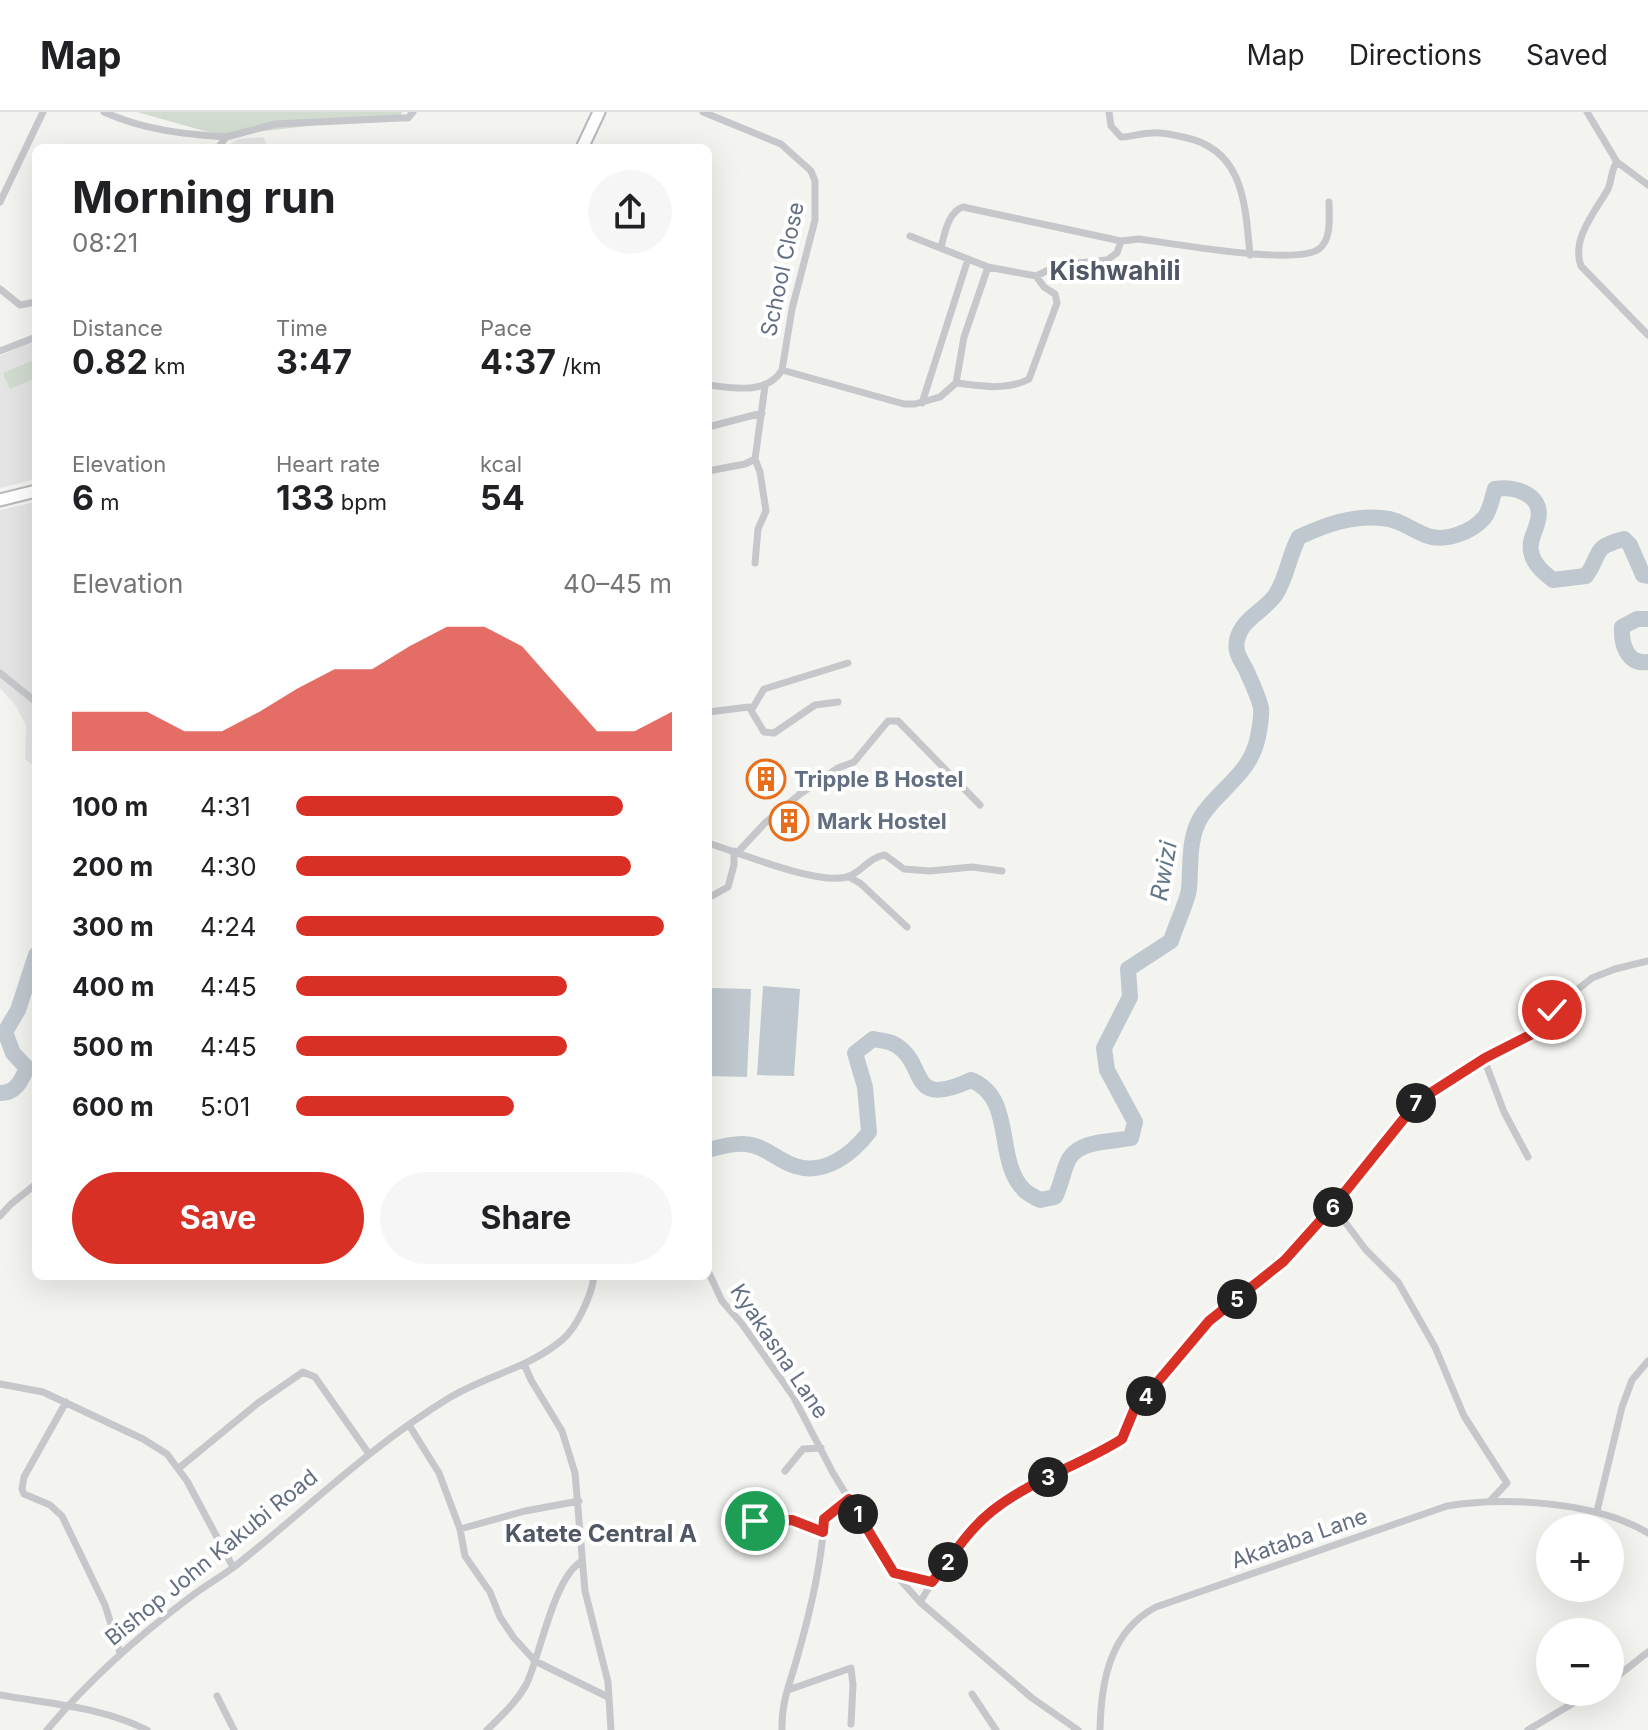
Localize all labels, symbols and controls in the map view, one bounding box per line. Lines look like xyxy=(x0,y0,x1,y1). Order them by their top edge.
text: Map xyxy=(40,32,121,78)
text: Map xyxy=(1246,38,1305,72)
text: Directions xyxy=(1349,38,1482,72)
text: Saved xyxy=(1526,38,1608,72)
text: Morning run xyxy=(72,170,336,224)
button: share xyxy=(588,170,672,254)
street label: School Close xyxy=(755,199,809,339)
text: 08:21 xyxy=(72,227,138,258)
district label: Kishwahili xyxy=(1049,255,1181,286)
text: Distance xyxy=(72,315,163,341)
text: Time xyxy=(276,315,328,341)
text: Pace xyxy=(480,315,532,341)
text: 0.82 xyxy=(72,341,148,382)
text: 3:47 xyxy=(276,341,352,382)
text: 4:37 xyxy=(480,341,556,382)
text: km xyxy=(148,353,185,379)
text: /km xyxy=(556,353,602,379)
text: Elevation xyxy=(72,451,166,477)
text: Heart rate xyxy=(276,451,380,477)
text: kcal xyxy=(480,451,522,477)
text: 6 xyxy=(72,477,94,518)
text: 133 xyxy=(276,477,335,518)
text: 54 xyxy=(480,477,525,518)
text: m xyxy=(94,489,120,515)
text: bpm xyxy=(335,489,387,515)
text: Elevation xyxy=(72,568,183,599)
text: 40–45 m xyxy=(563,568,672,599)
building icon: Tripple B Hostel xyxy=(745,758,787,800)
place label: Tripple B Hostel xyxy=(794,766,963,792)
text: 100 m xyxy=(72,791,148,822)
text: 4:31 xyxy=(200,791,251,822)
building icon: Mark Hostel xyxy=(768,800,810,842)
place label: Mark Hostel xyxy=(817,808,947,834)
water label: Rwizi xyxy=(1144,838,1183,903)
text: 200 m xyxy=(72,851,153,882)
text: 4:30 xyxy=(200,851,257,882)
text: 300 m xyxy=(72,911,154,942)
text: 4:24 xyxy=(200,911,257,942)
text: 400 m xyxy=(72,971,155,1002)
text: 4:45 xyxy=(200,971,257,1002)
pin xyxy=(1518,976,1586,1044)
icon: check xyxy=(1530,988,1574,1032)
text: 500 m xyxy=(72,1031,154,1062)
text: 4:45 xyxy=(200,1031,257,1062)
pin: 7 xyxy=(1396,1083,1436,1123)
text: 7 xyxy=(1410,1090,1422,1116)
text: 600 m xyxy=(72,1091,154,1122)
text: 5:01 xyxy=(200,1091,250,1122)
button: Save xyxy=(72,1172,364,1264)
button: Share xyxy=(380,1172,672,1264)
pin: 6 xyxy=(1313,1187,1353,1227)
text: 6 xyxy=(1326,1194,1340,1220)
street label: Kyakasna Lane xyxy=(725,1279,835,1423)
pin: 5 xyxy=(1217,1279,1257,1319)
text: 5 xyxy=(1230,1286,1244,1312)
pin: 4 xyxy=(1126,1376,1166,1416)
text: 4 xyxy=(1139,1383,1153,1409)
pin: 3 xyxy=(1028,1457,1068,1497)
street label: Bishop John Kakubi Road xyxy=(100,1463,322,1651)
text: 3 xyxy=(1041,1464,1055,1490)
pin xyxy=(721,1487,789,1555)
pin: 1 xyxy=(838,1494,878,1534)
icon: arrive xyxy=(733,1499,777,1543)
text: 1 xyxy=(853,1501,863,1527)
street label: Akataba Lane xyxy=(1228,1503,1370,1573)
map controls xyxy=(1536,1514,1624,1706)
button: + xyxy=(1536,1514,1624,1602)
district label: Katete Central A xyxy=(505,1519,697,1548)
pin: 2 xyxy=(928,1542,968,1582)
text: 2 xyxy=(941,1549,955,1575)
button: − xyxy=(1536,1618,1624,1706)

